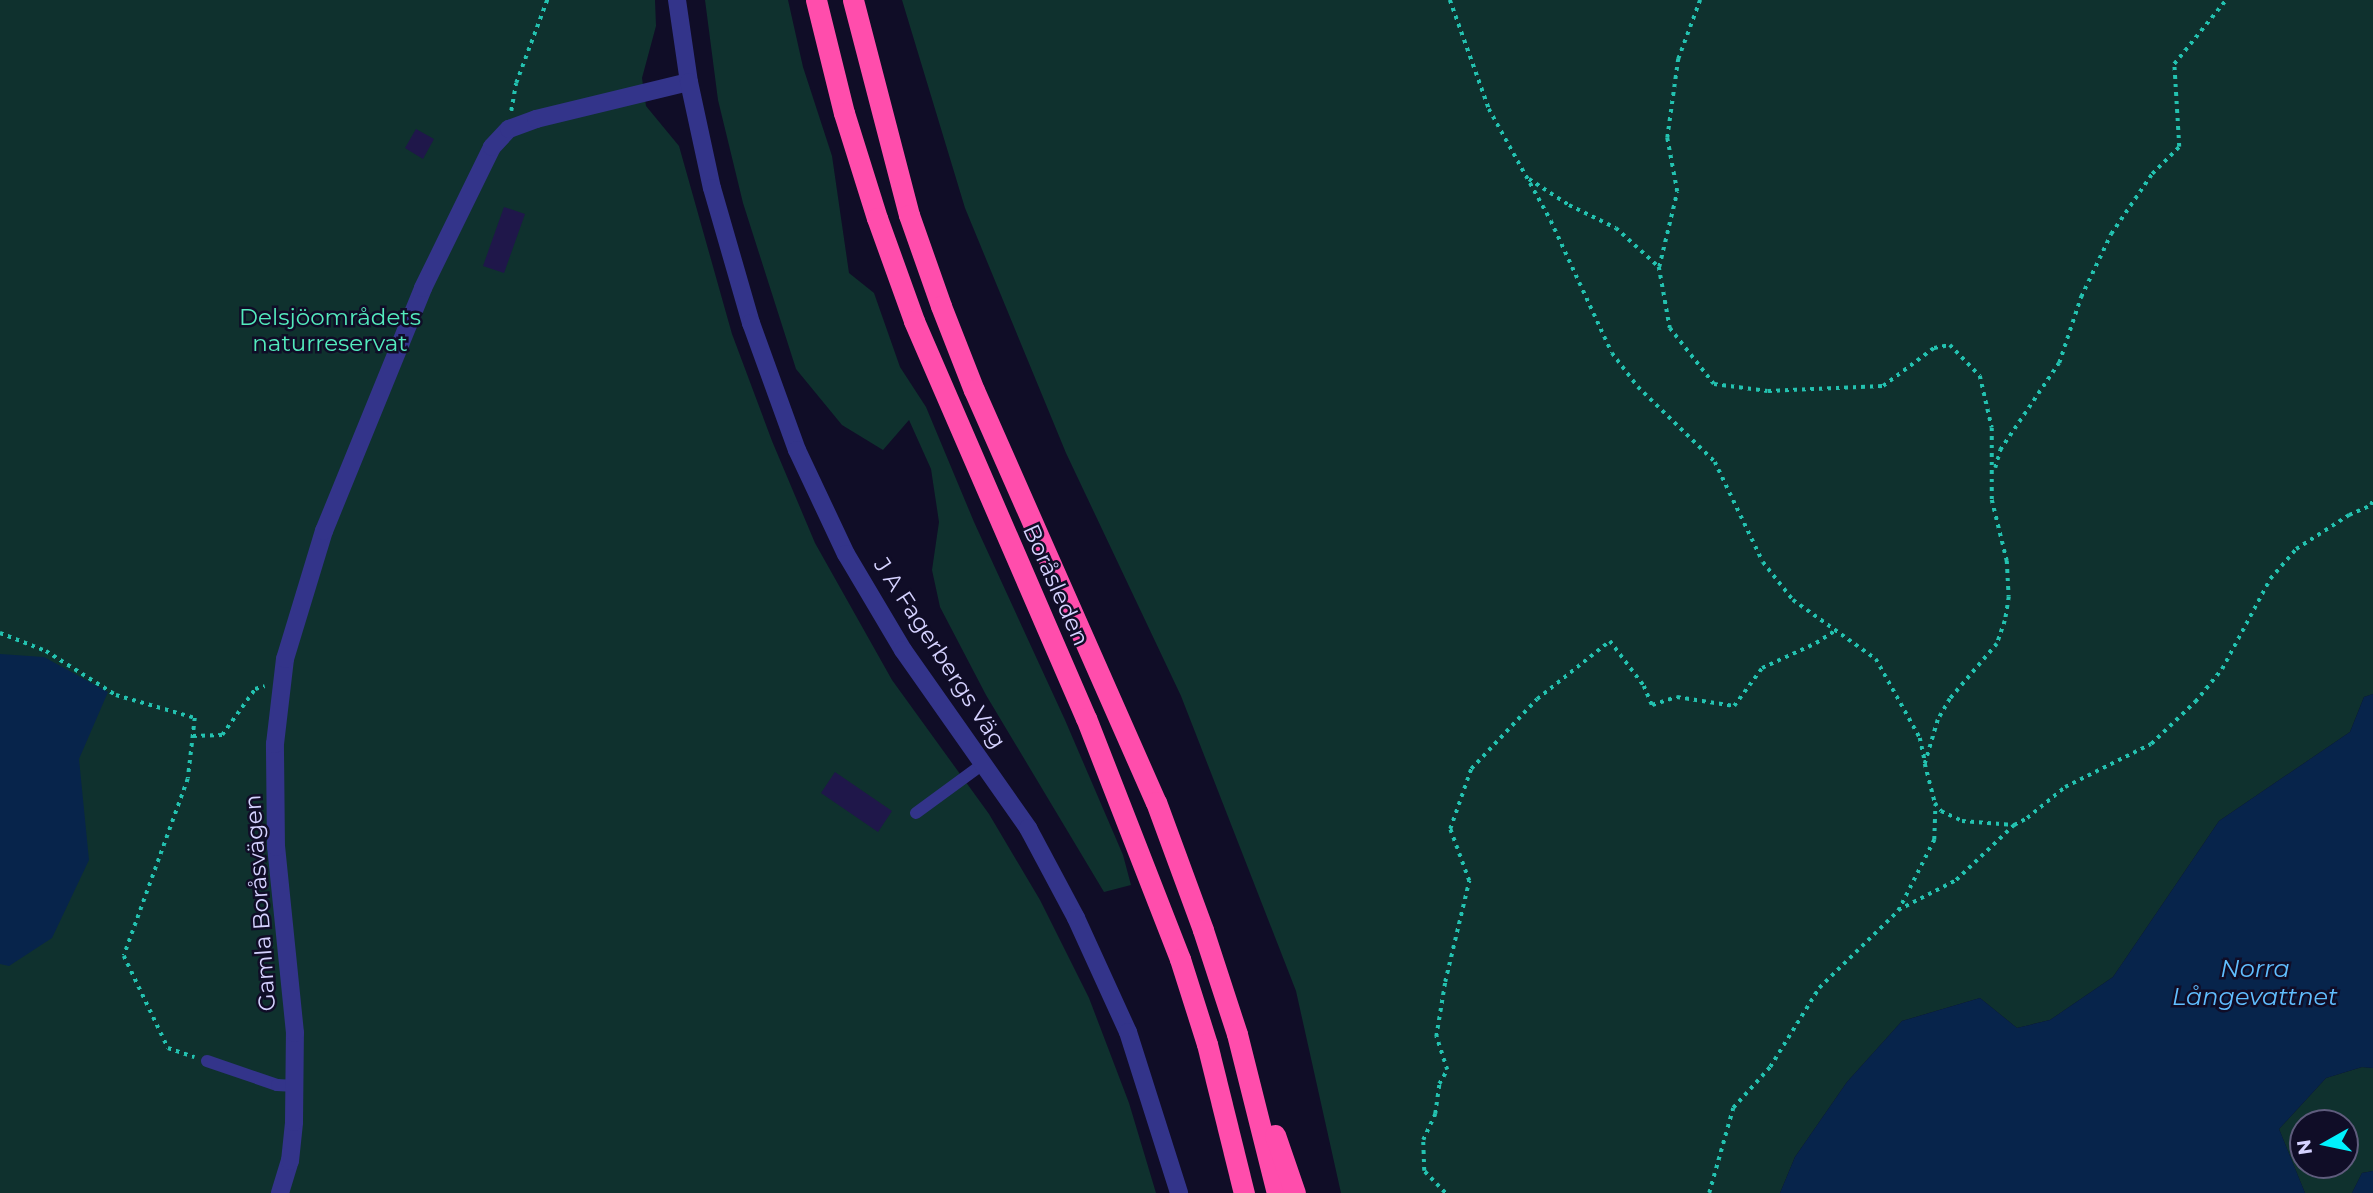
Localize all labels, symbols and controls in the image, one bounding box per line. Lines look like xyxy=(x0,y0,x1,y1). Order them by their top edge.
park label: Delsjöområdets naturreservat xyxy=(239,303,421,357)
street label: Boråsleden xyxy=(1017,520,1095,650)
street label: J A Fagerbergs Väg xyxy=(868,552,1012,754)
street label: Gamla Boråsvägen xyxy=(239,794,281,1012)
water label: Norra Långevattnet xyxy=(2172,955,2338,1011)
north arrow xyxy=(2289,1109,2359,1179)
text: N xyxy=(2292,1138,2317,1156)

